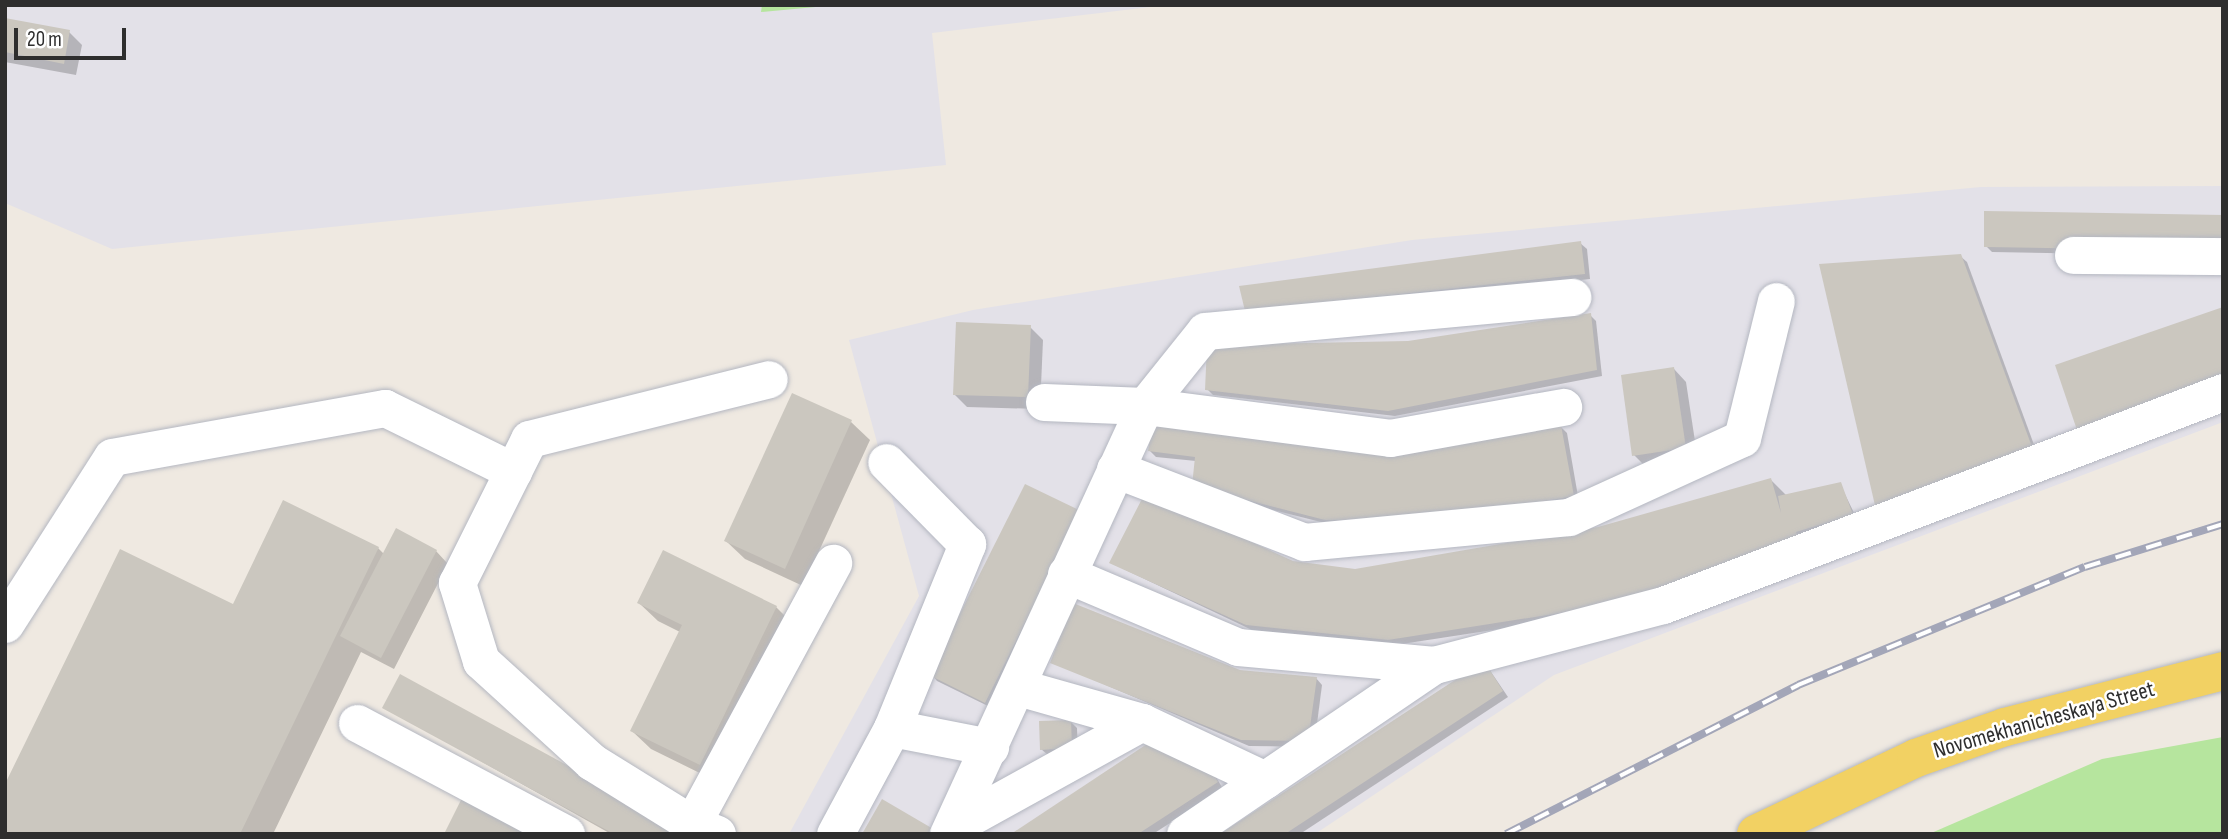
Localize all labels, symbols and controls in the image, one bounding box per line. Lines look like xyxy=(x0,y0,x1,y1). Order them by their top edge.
scale bar xyxy=(18,14,130,58)
text: 20 m xyxy=(27,27,62,52)
street label: Novomekhanicheskaya Street xyxy=(1930,675,2158,765)

